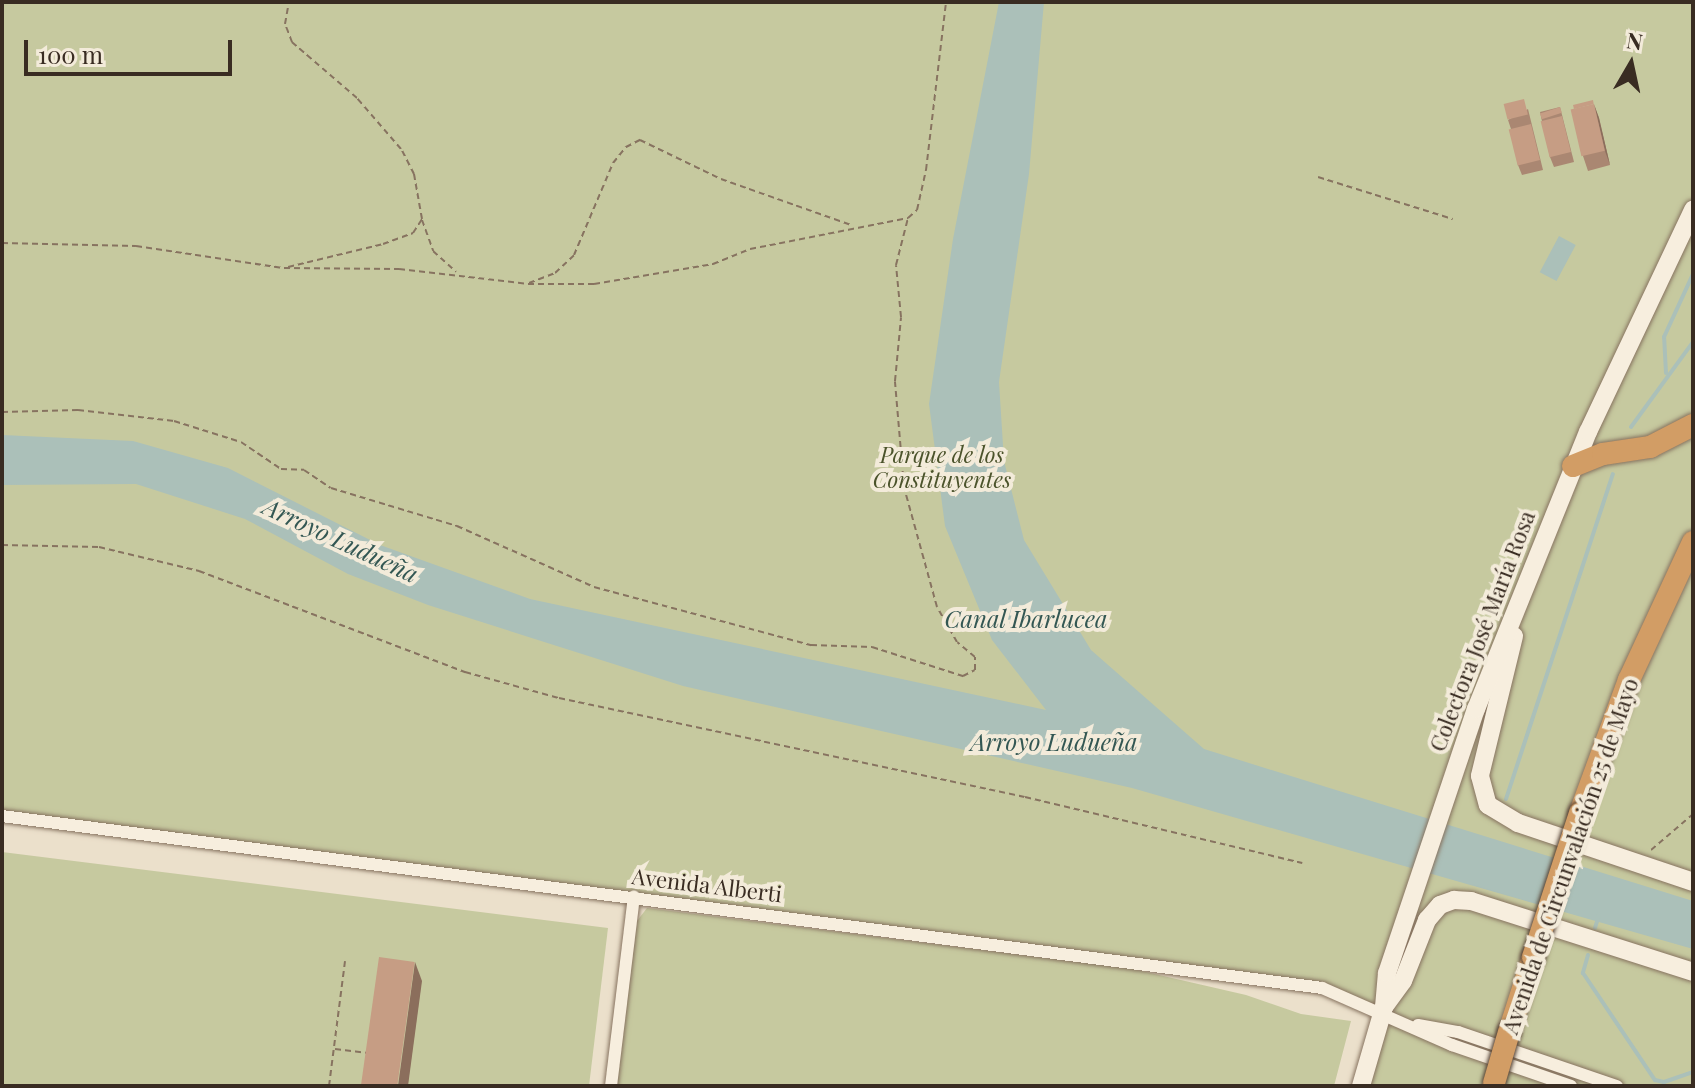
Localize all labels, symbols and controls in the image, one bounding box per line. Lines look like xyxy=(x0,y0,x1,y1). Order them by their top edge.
scale bar xyxy=(28,24,236,74)
north arrow xyxy=(1591,24,1671,104)
text: N xyxy=(1625,24,1645,56)
text: 100 m xyxy=(38,38,103,70)
park label: Parque de los Constituyentes xyxy=(873,441,1011,492)
water label: Arroyo Ludueña xyxy=(259,492,423,588)
street label: Colectora José María Rosa xyxy=(1424,507,1540,755)
water label: Canal Ibarlucea xyxy=(944,605,1108,633)
street label: Avenida de Circunvalación 25 de Mayo xyxy=(1496,674,1644,1038)
water label: Arroyo Ludueña xyxy=(970,728,1138,756)
street label: Avenida Alberti xyxy=(630,863,784,907)

